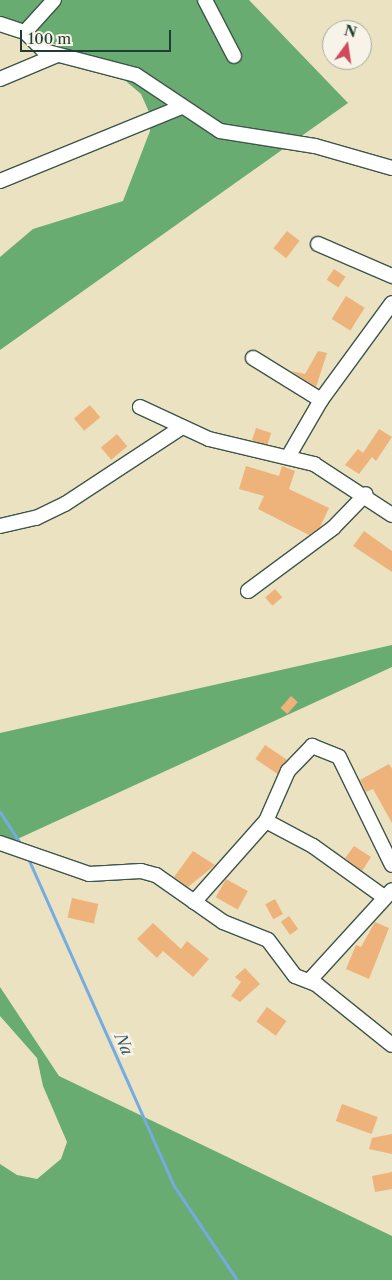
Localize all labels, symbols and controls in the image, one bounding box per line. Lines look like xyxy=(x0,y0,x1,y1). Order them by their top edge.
scale bar xyxy=(22,20,174,52)
north arrow xyxy=(322,20,372,70)
text: N xyxy=(342,21,358,42)
text: 100 m xyxy=(28,29,71,48)
water label: Na xyxy=(111,1030,137,1058)

